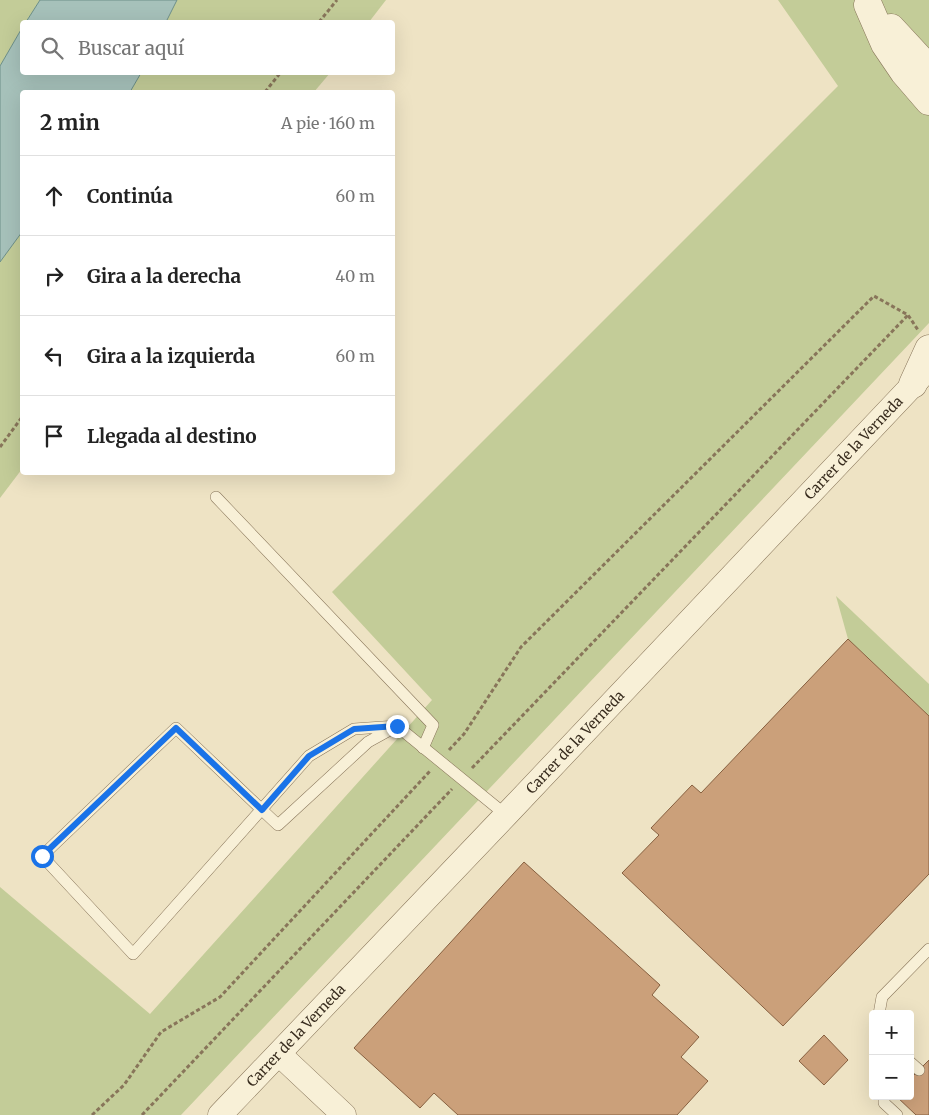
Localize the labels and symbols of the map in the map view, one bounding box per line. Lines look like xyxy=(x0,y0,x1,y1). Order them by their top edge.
street label: Carrer de la Verneda xyxy=(800,392,907,503)
street label: Carrer de la Verneda xyxy=(522,686,629,797)
route end xyxy=(386,715,409,738)
route start xyxy=(31,845,54,868)
street label: Carrer de la Verneda xyxy=(243,980,349,1091)

